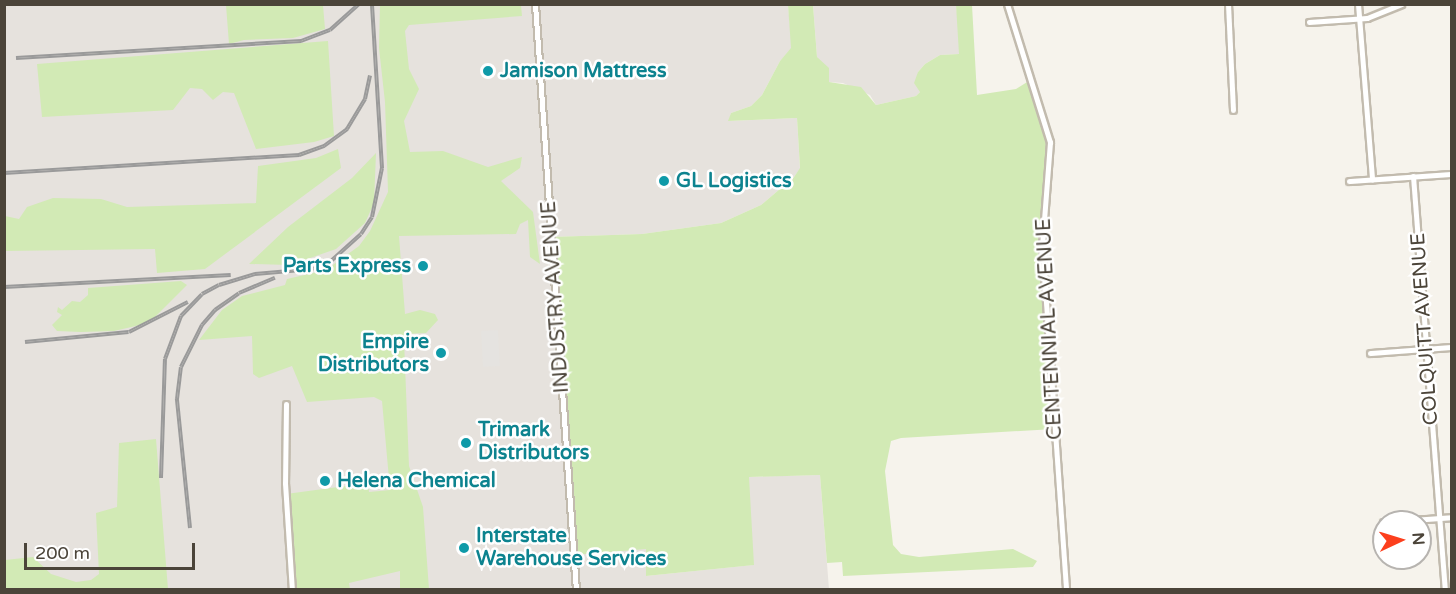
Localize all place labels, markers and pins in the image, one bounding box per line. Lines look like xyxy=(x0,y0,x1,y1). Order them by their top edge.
place label: Jamison Mattress xyxy=(500,59,667,83)
marker: Jamison Mattress xyxy=(481,64,495,78)
place label: GL Logistics xyxy=(676,169,792,193)
marker: GL Logistics xyxy=(657,174,671,188)
place label: Parts Express xyxy=(283,254,411,278)
marker: Parts Express xyxy=(416,259,430,273)
place label: Empire Distributors xyxy=(318,330,429,377)
marker: Empire Distributors xyxy=(434,346,448,360)
place label: Trimark Distributors xyxy=(478,419,589,466)
marker: Trimark Distributors xyxy=(459,436,473,450)
place label: Helena Chemical xyxy=(337,469,496,493)
marker: Helena Chemical xyxy=(318,474,332,488)
place label: Interstate Warehouse Services xyxy=(476,524,666,571)
marker: Interstate Warehouse Services xyxy=(457,541,471,555)

